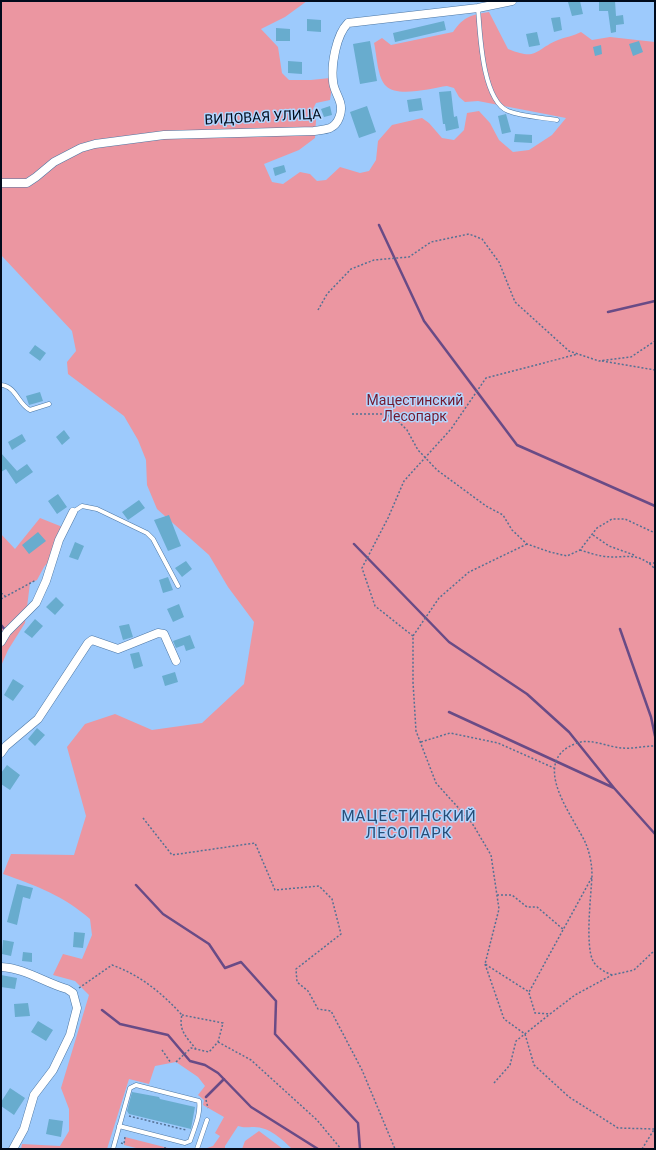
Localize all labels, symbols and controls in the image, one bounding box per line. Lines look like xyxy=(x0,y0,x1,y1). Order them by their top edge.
street label: ВИДОВАЯ УЛИЦА xyxy=(204,107,322,129)
park label: Мацестинский Лесопарк xyxy=(367,393,463,426)
district label: МАЦЕСТИНСКИЙ ЛЕСОПАРК xyxy=(341,808,477,843)

